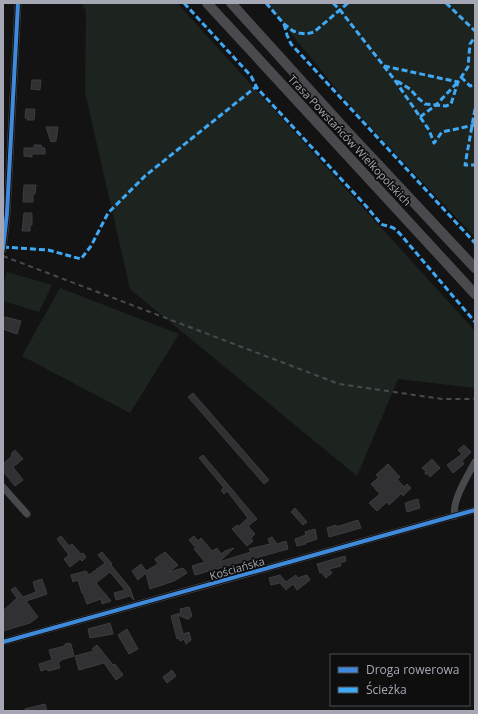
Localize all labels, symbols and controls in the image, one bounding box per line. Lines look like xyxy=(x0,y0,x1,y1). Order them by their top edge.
street label: Trasa Powstańców Wielkopolskich xyxy=(285,71,415,209)
street label: Kościańska xyxy=(208,553,266,583)
legend xyxy=(330,654,470,706)
text: Droga rowerowa xyxy=(366,661,459,678)
text: Ścieżka xyxy=(366,681,407,698)

